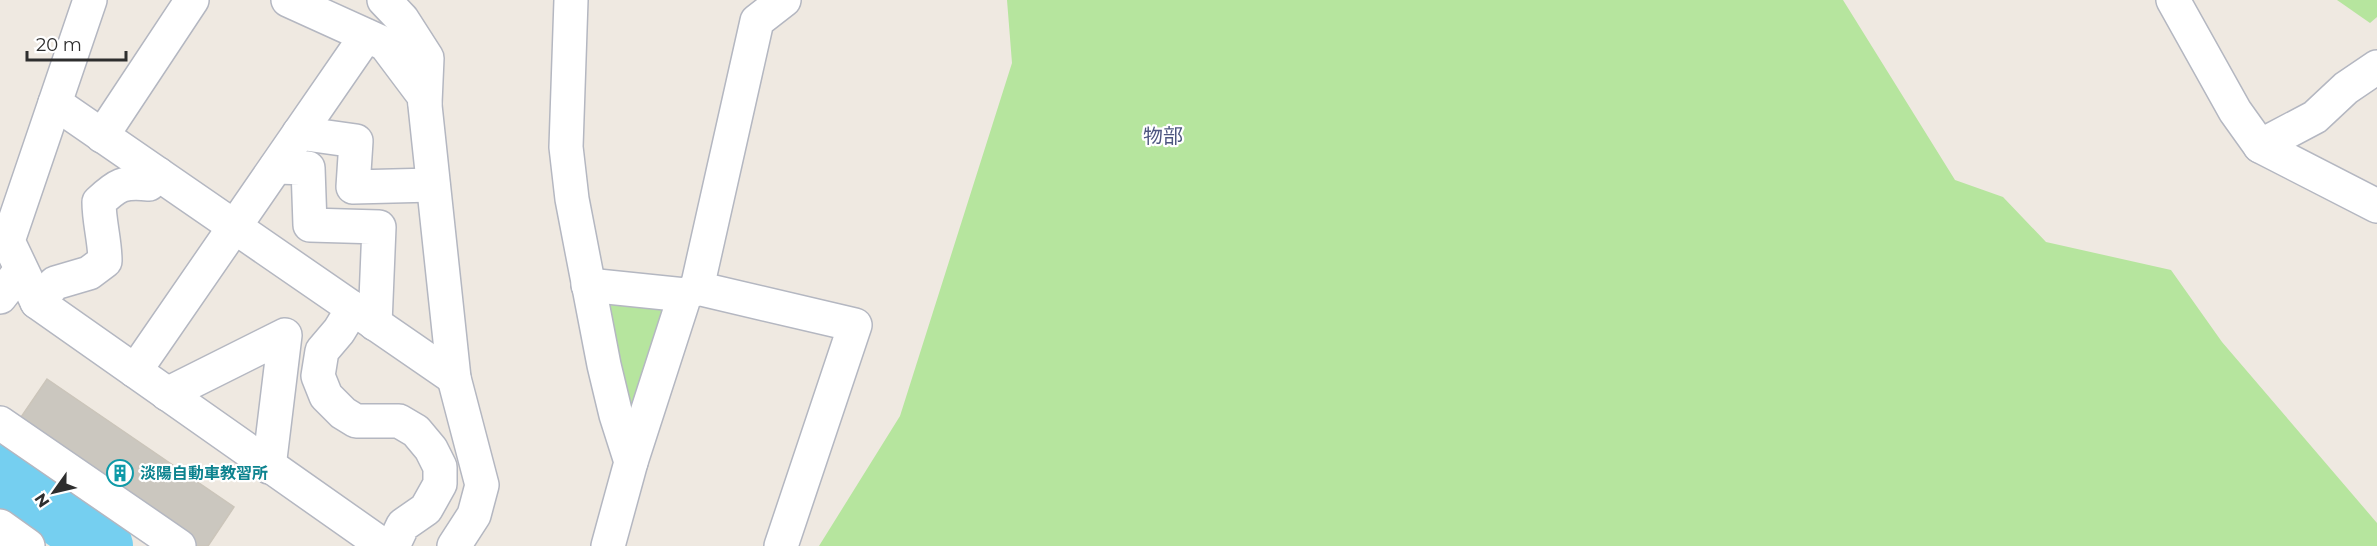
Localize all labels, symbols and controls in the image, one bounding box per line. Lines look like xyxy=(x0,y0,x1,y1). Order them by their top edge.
scale bar xyxy=(27,24,126,62)
text: 20 m xyxy=(36,34,82,56)
district label: 物部 xyxy=(1143,124,1183,148)
building icon: 淡陽自動車教習所 xyxy=(105,458,135,488)
north arrow xyxy=(24,462,84,522)
place label: 淡陽自動車教習所 xyxy=(140,464,268,483)
text: N xyxy=(30,489,53,511)

